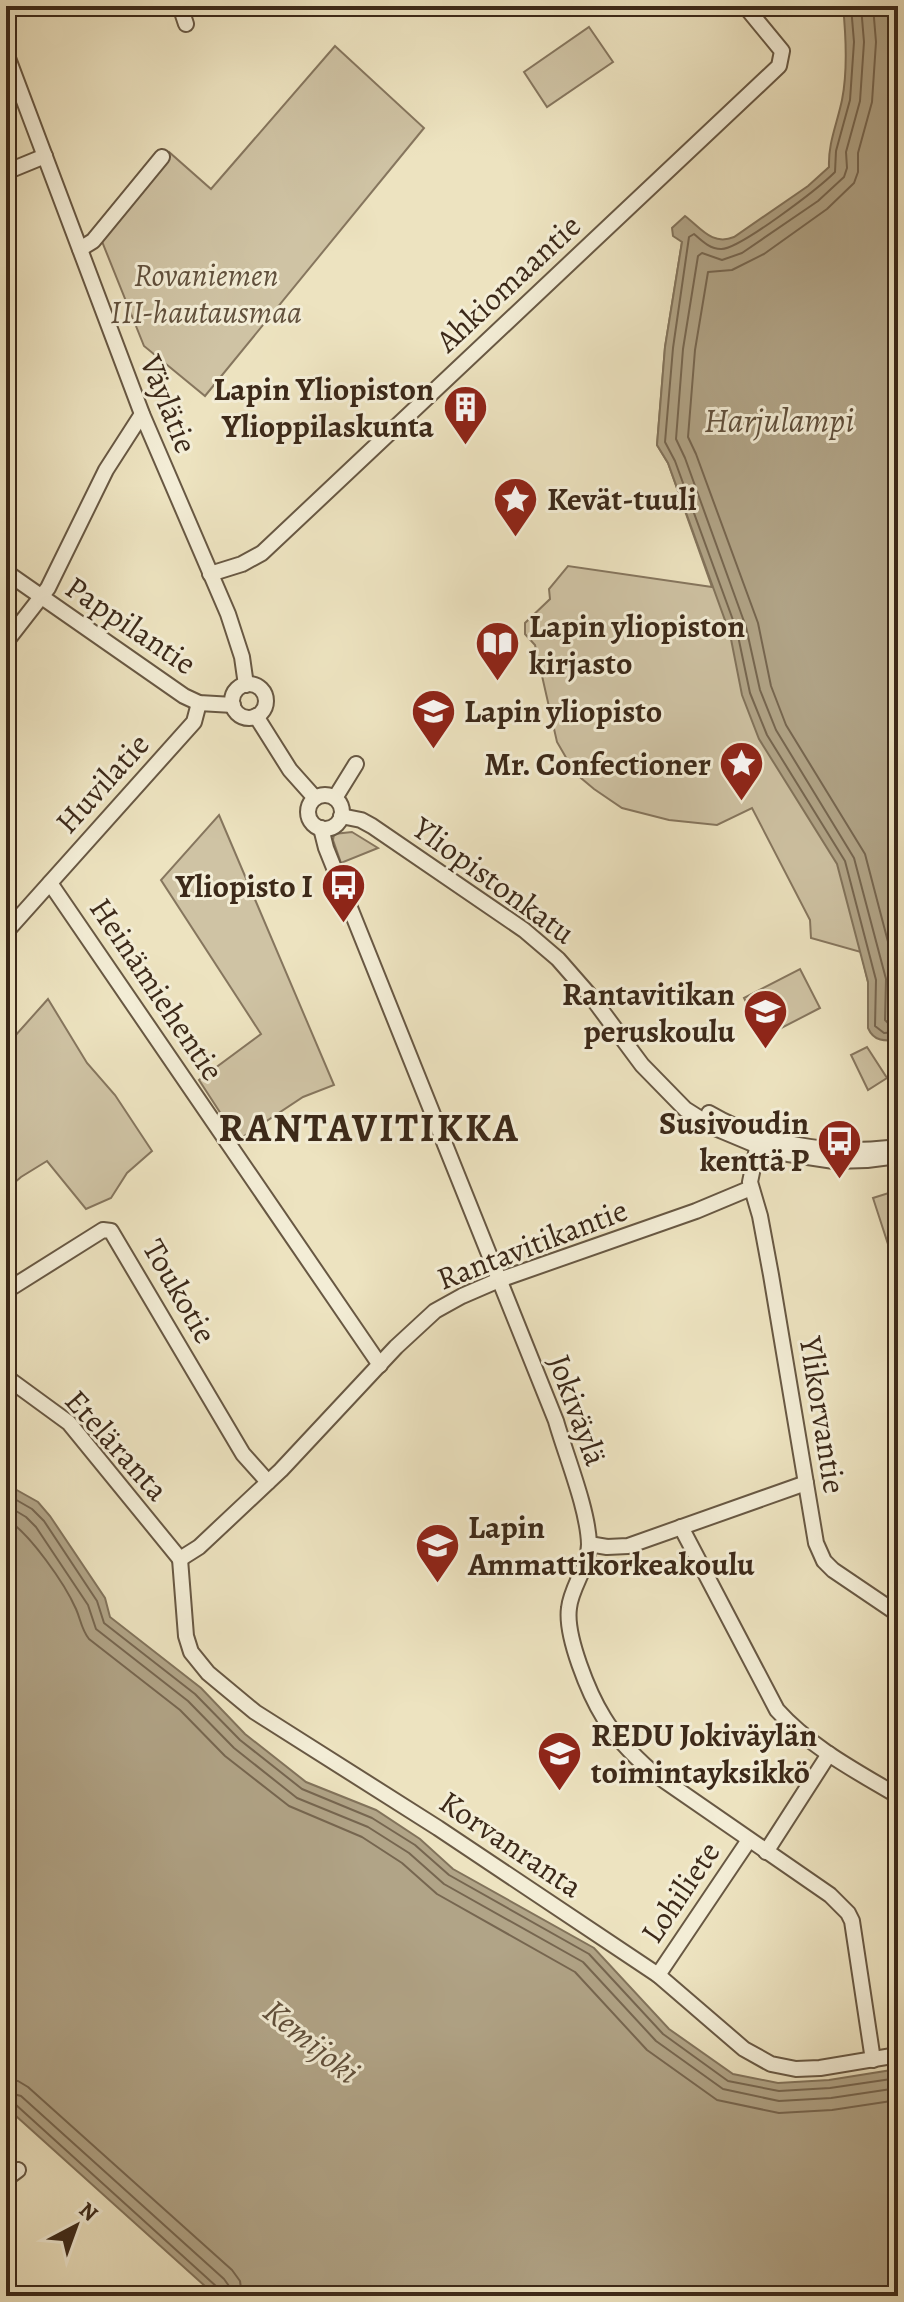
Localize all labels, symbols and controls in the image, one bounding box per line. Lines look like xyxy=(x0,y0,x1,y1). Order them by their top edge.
street label: Ahkiomaantie xyxy=(425,204,590,362)
park label: Rovaniemen III-hautausmaa xyxy=(110,253,302,334)
street label: Väylätie xyxy=(129,347,209,460)
place label: Lapin Yliopiston Ylioppilaskunta xyxy=(213,367,435,448)
building icon: Lapin Yliopiston Ylioppilaskunta xyxy=(441,383,489,446)
water label: Harjulampi xyxy=(704,397,854,444)
place icon: Kevät-tuuli xyxy=(492,475,540,538)
place label: Kevät-tuuli xyxy=(547,477,697,521)
street label: Pappilantie xyxy=(57,565,205,685)
place label: Lapin yliopiston kirjasto xyxy=(529,604,745,685)
library icon: Lapin yliopiston kirjasto xyxy=(474,620,522,683)
school or university icon: Lapin yliopisto xyxy=(409,687,457,750)
place label: Lapin yliopisto xyxy=(464,689,662,733)
street label: Huvilatie xyxy=(45,723,159,843)
place icon: Mr. Confectioner xyxy=(718,740,766,803)
place label: Mr. Confectioner xyxy=(484,742,711,786)
street label: Yliopistonkatu xyxy=(403,805,585,954)
bus stop icon: Yliopisto I xyxy=(320,862,368,925)
place label: Yliopisto I xyxy=(174,864,313,908)
street label: Heinämiehentie xyxy=(79,889,235,1089)
place label: Rantavitikan peruskoulu xyxy=(562,972,736,1053)
school or university icon: Rantavitikan peruskoulu xyxy=(742,988,790,1051)
district label: RANTAVITIKKA xyxy=(218,1100,520,1155)
place label: Susivoudin kenttä P xyxy=(659,1101,810,1182)
bus stop icon: Susivoudin kenttä P xyxy=(816,1117,864,1180)
street label: Rantavitikantie xyxy=(430,1187,634,1301)
street label: Toukotie xyxy=(132,1231,228,1351)
street label: Ylikorvantie xyxy=(789,1332,857,1497)
street label: Jokiväylä xyxy=(538,1348,618,1472)
street label: Eteläranta xyxy=(55,1380,179,1510)
place label: Lapin Ammattikorkeakoulu xyxy=(467,1505,755,1586)
school or university icon: Lapin Ammattikorkeakoulu xyxy=(413,1521,461,1584)
place label: REDU Jokiväylän toimintayksikkö xyxy=(591,1713,817,1794)
school or university icon: REDU Jokiväylän toimintayksikkö xyxy=(536,1729,584,1792)
street label: Korvanranta xyxy=(431,1780,591,1908)
street label: Lohiliete xyxy=(630,1832,730,1952)
water label: Kemijoki xyxy=(253,1988,370,2095)
north arrow xyxy=(36,2186,116,2266)
text: N xyxy=(73,2195,104,2228)

